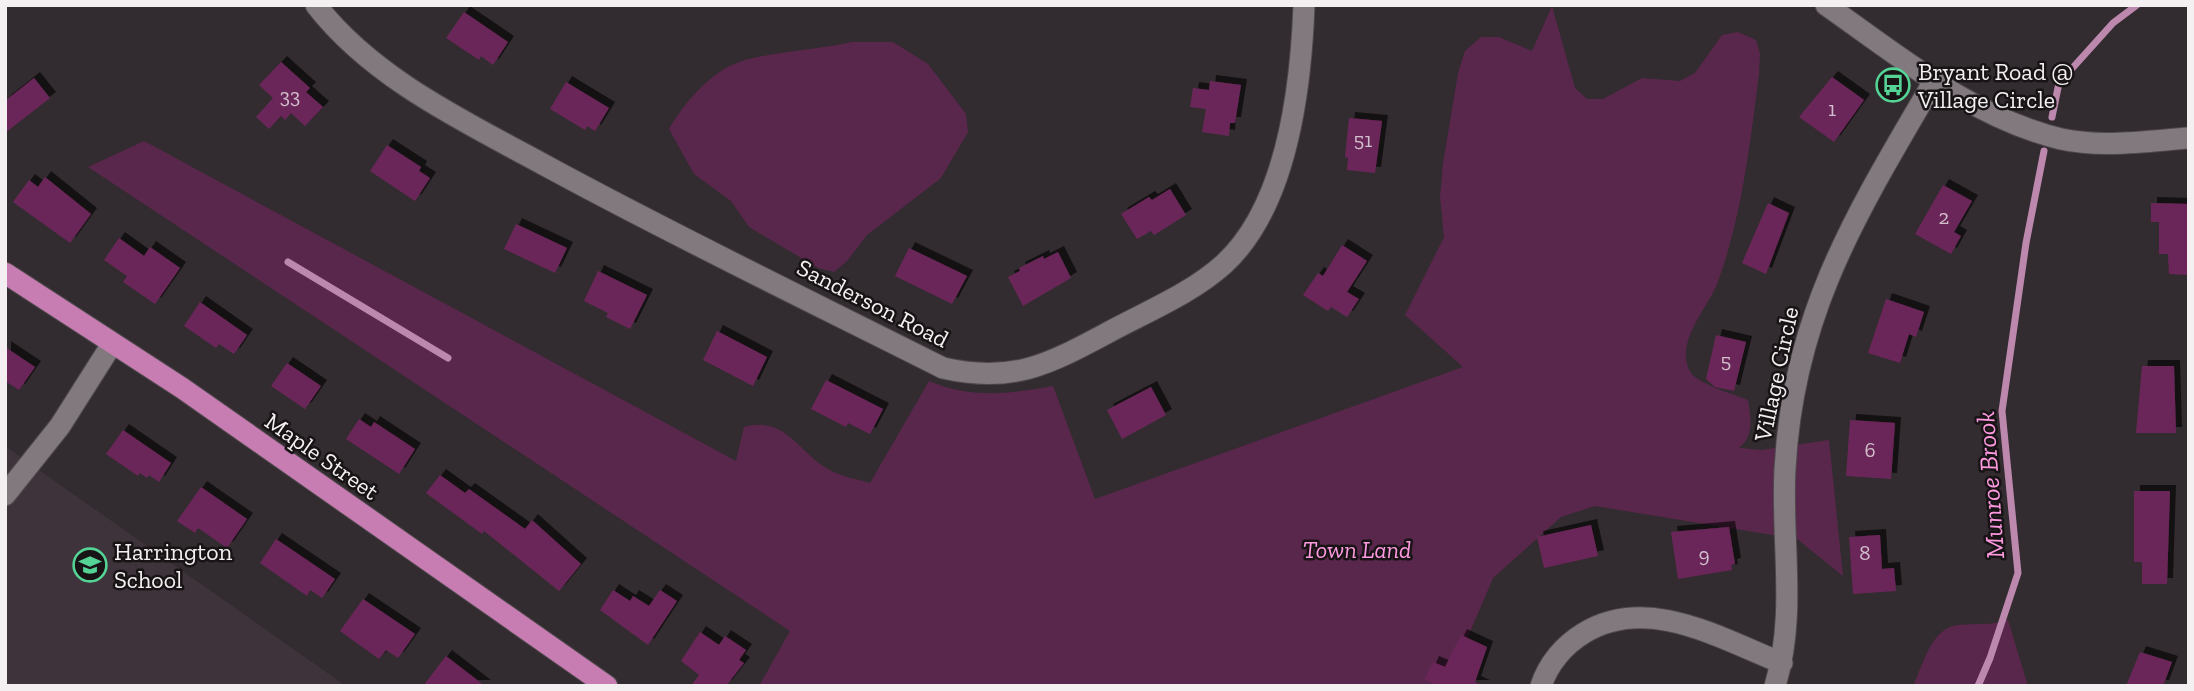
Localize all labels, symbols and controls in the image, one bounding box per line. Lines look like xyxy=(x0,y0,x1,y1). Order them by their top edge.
place label: Bryant Road @ Village Circle xyxy=(1917,57,2073,114)
bus stop icon: Bryant Road @ Village Circle xyxy=(1874,66,1912,104)
house number: 33 xyxy=(280,83,300,108)
house number: 1 xyxy=(1828,96,1836,121)
house number: 51 xyxy=(1354,127,1372,152)
house number: 2 xyxy=(1939,204,1949,229)
street label: Sanderson Road xyxy=(792,252,954,354)
street label: Village Circle xyxy=(1747,304,1804,445)
house number: 5 xyxy=(1721,348,1731,373)
street label: Maple Street xyxy=(260,406,384,506)
water label: Munroe Brook xyxy=(1969,410,2011,560)
house number: 6 xyxy=(1864,437,1876,462)
park label: Town Land xyxy=(1303,535,1411,564)
place label: Harrington School xyxy=(114,537,232,594)
house number: 8 xyxy=(1859,540,1871,565)
house number: 9 xyxy=(1698,542,1710,567)
school or university icon: Harrington School xyxy=(71,546,109,584)

